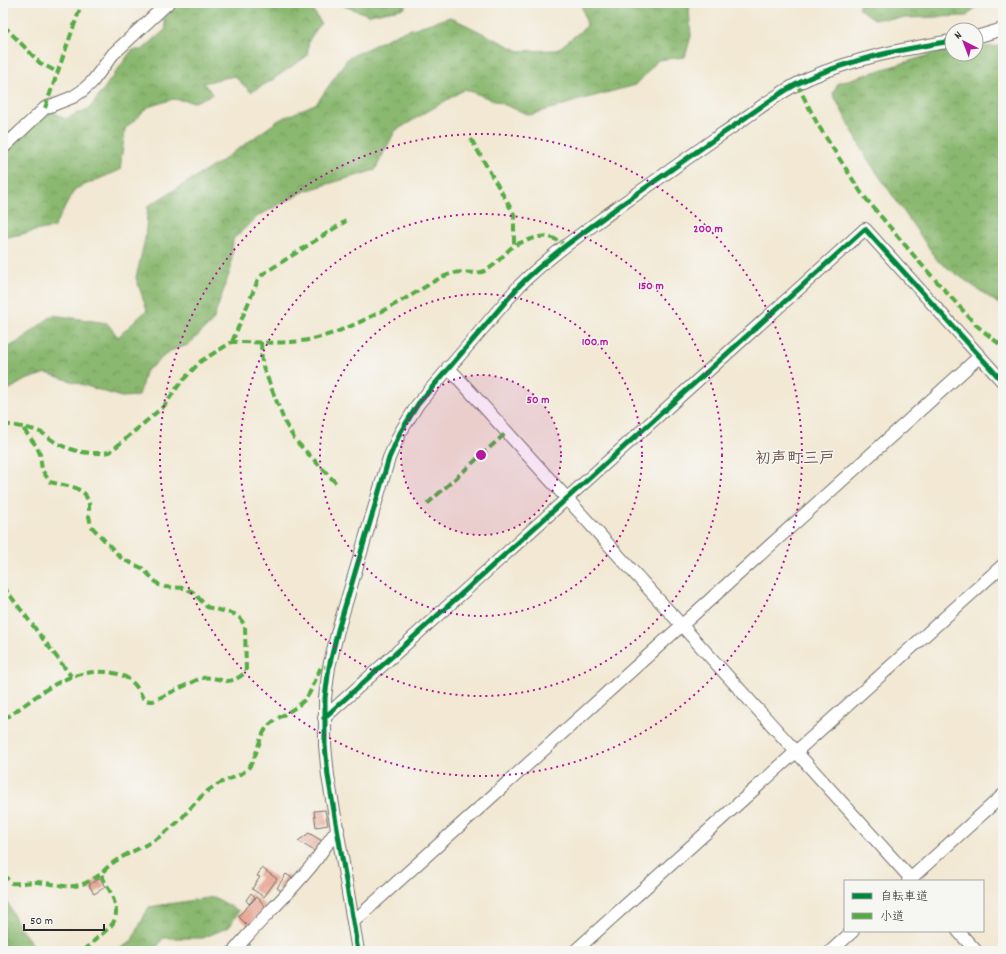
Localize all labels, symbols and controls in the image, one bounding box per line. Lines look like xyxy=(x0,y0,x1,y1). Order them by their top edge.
north arrow xyxy=(944,22,984,62)
text: N xyxy=(951,28,966,44)
text: 200 m xyxy=(693,221,723,238)
text: 150 m xyxy=(638,278,664,295)
text: 100 m xyxy=(582,334,608,351)
text: 50 m xyxy=(526,392,550,409)
centre of rings xyxy=(474,448,488,462)
district label: 初声町三戸 xyxy=(755,448,835,471)
legend xyxy=(844,880,984,932)
text: 自転車道 xyxy=(880,889,928,906)
scale bar xyxy=(24,906,104,932)
text: 小道 xyxy=(880,909,904,926)
text: 50 m xyxy=(30,913,53,930)

